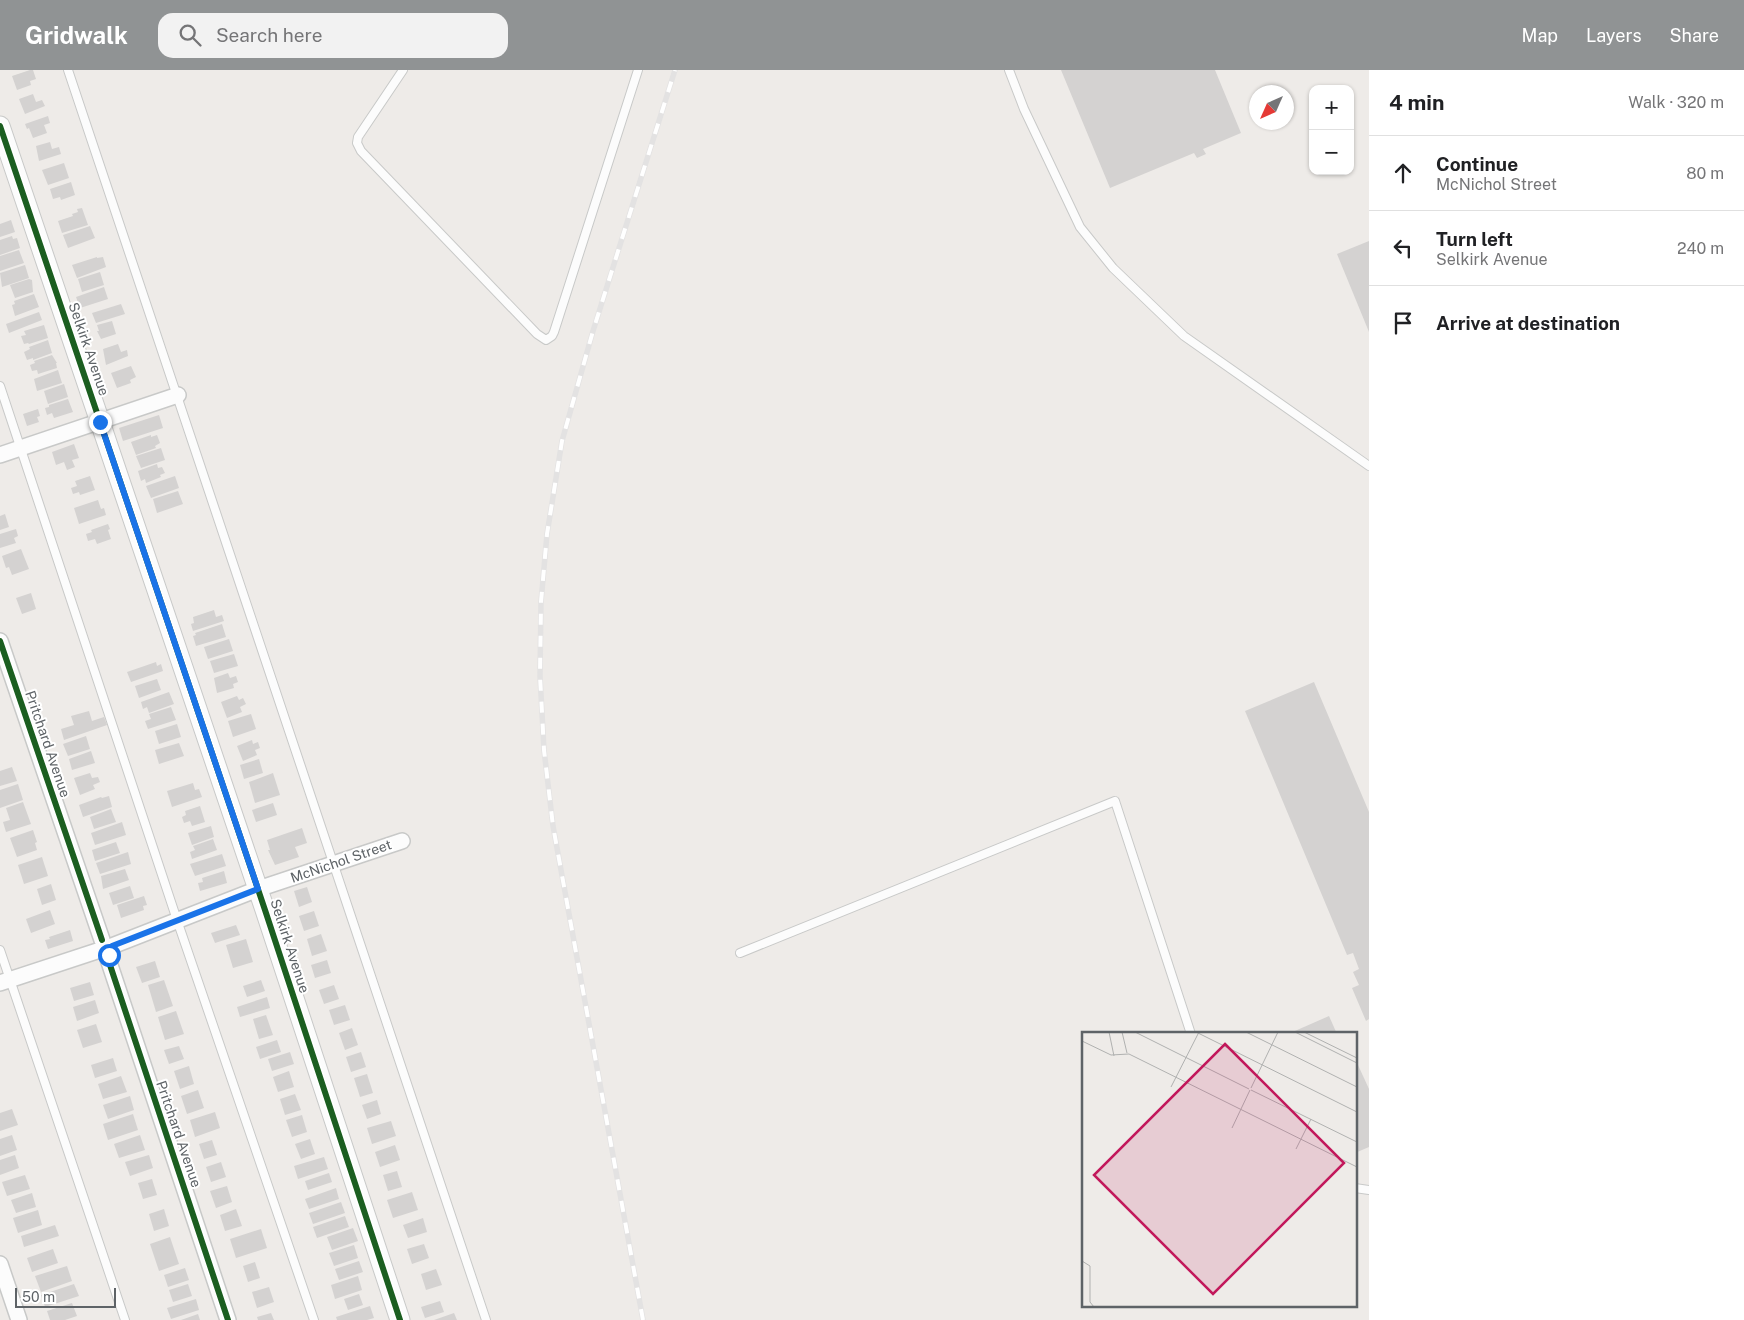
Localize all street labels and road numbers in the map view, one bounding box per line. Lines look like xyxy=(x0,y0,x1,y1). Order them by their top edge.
street label: Selkirk Avenue xyxy=(66,300,112,398)
street label: Pritchard Avenue xyxy=(22,689,74,799)
street label: McNichol Street xyxy=(288,836,394,886)
street label: Selkirk Avenue xyxy=(267,897,313,995)
street label: Pritchard Avenue xyxy=(153,1079,205,1189)

